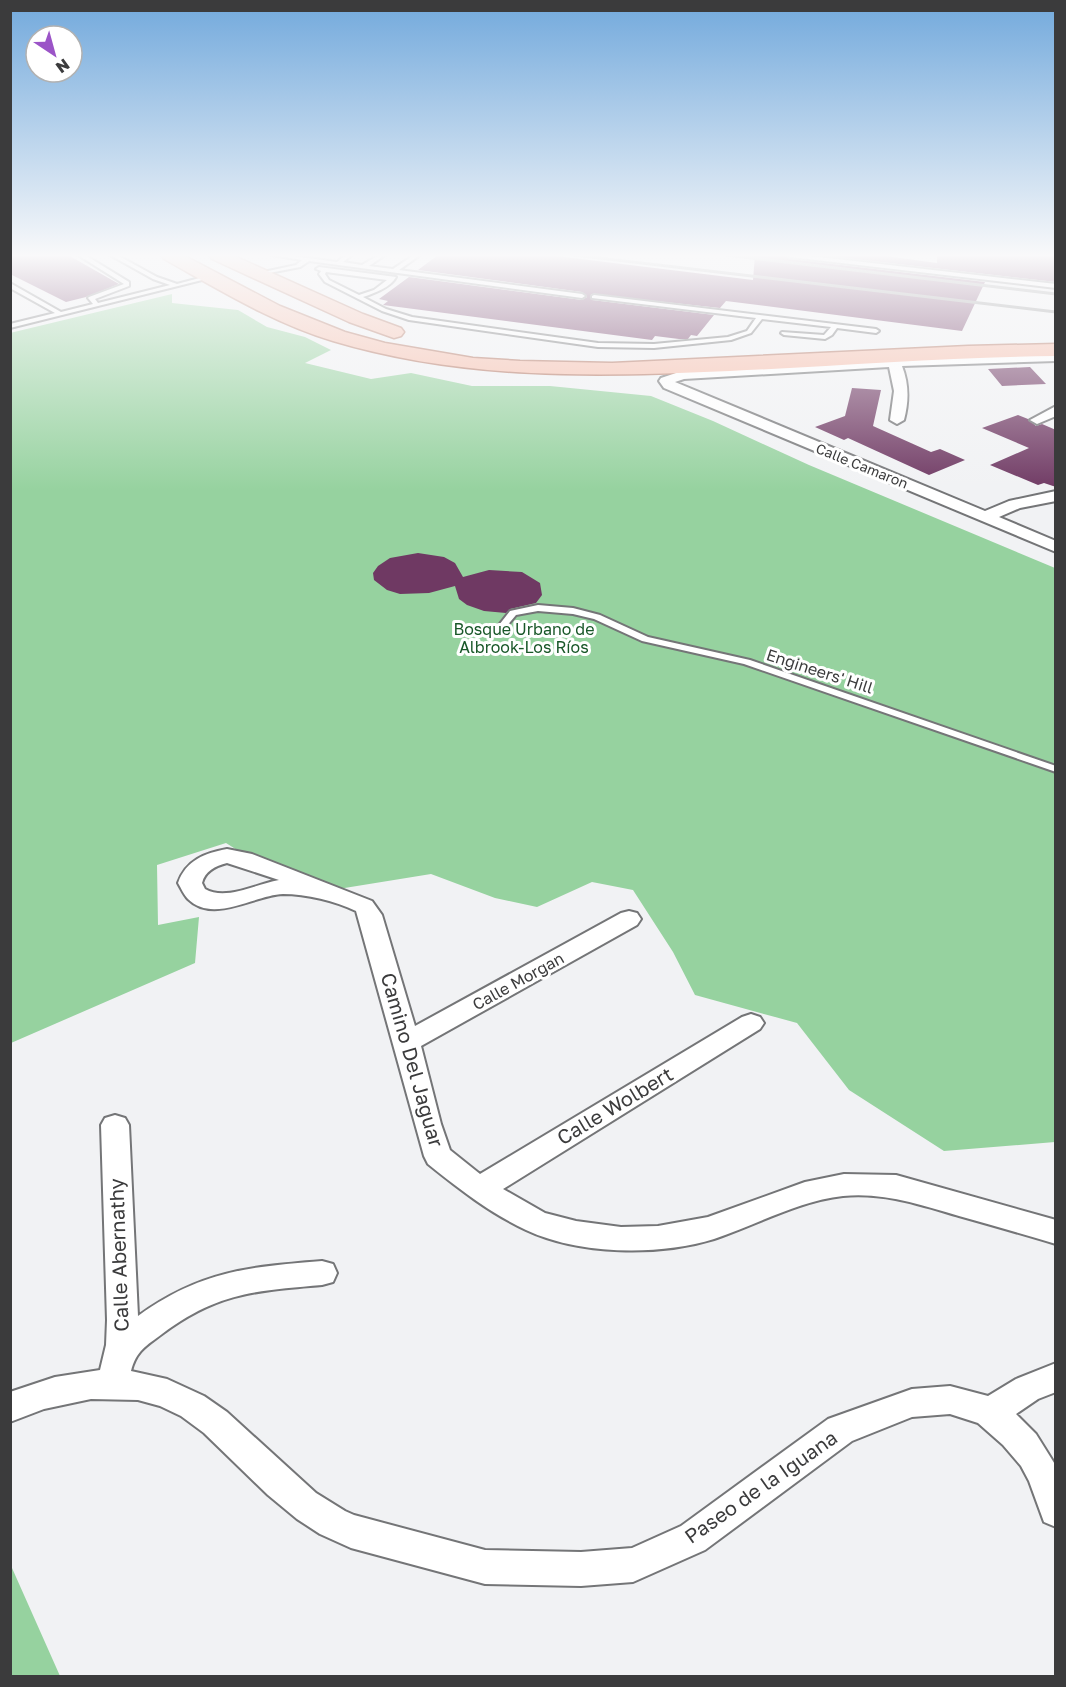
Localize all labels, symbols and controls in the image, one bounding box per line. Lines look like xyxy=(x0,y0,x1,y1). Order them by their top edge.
north arrow xyxy=(24,24,84,84)
text: N xyxy=(52,54,74,78)
street label: Calle Camaron xyxy=(814,439,911,492)
park label: Bosque Urbano de Albrook-Los Ríos xyxy=(454,619,594,657)
street label: Engineers' Hill xyxy=(764,644,876,698)
street label: Calle Morgan xyxy=(469,948,567,1014)
street label: Camino Del Jaguar xyxy=(377,970,449,1150)
street label: Calle Wolbert xyxy=(552,1061,677,1149)
street label: Calle Abernathy xyxy=(103,1178,133,1332)
street label: Paseo de la Iguana xyxy=(680,1425,841,1548)

